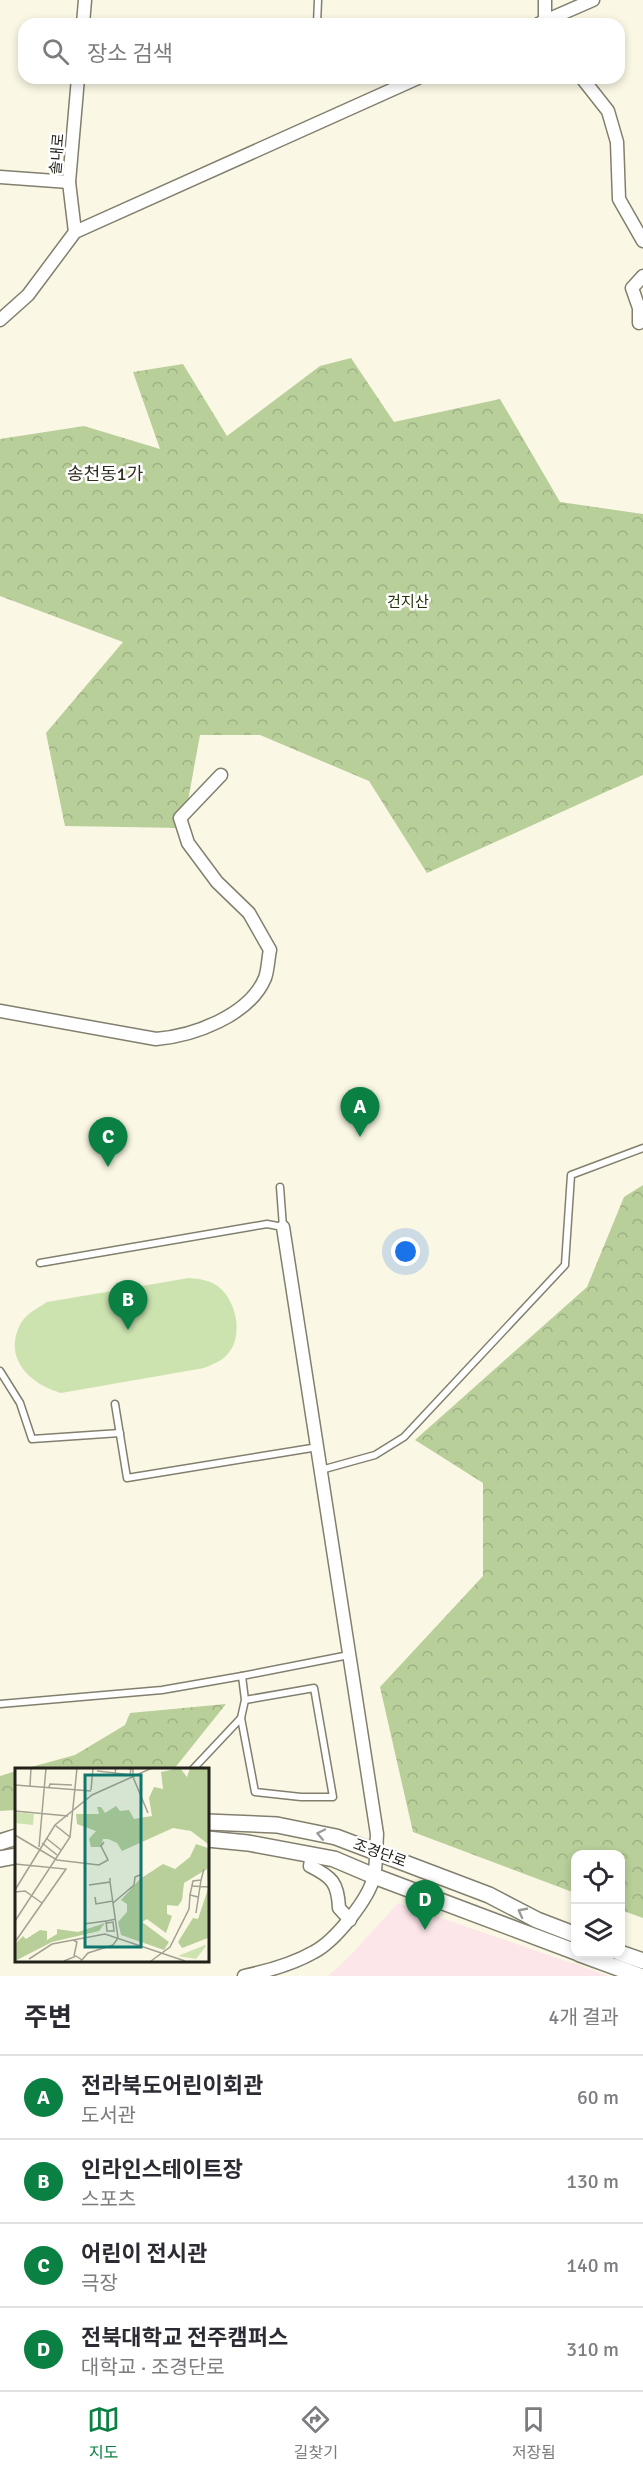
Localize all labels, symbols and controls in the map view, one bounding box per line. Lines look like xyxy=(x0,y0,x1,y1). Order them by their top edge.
search box xyxy=(18,18,625,84)
icon: search xyxy=(39,35,72,68)
text: 장소 검색 xyxy=(87,40,173,67)
street label: 솔내로 xyxy=(46,133,68,175)
district label: 송천동1가 xyxy=(67,463,143,485)
park label: 건지산 xyxy=(387,593,429,611)
pin: A xyxy=(340,1088,380,1137)
pin: C xyxy=(88,1118,128,1167)
your location xyxy=(391,1237,420,1266)
pin: B xyxy=(108,1280,148,1330)
inset map xyxy=(15,1768,208,1961)
one-way arrow xyxy=(316,1828,326,1841)
street label: 조경단로 xyxy=(351,1835,409,1871)
map controls xyxy=(571,1850,625,1958)
button: locate xyxy=(571,1850,625,1904)
pin: D xyxy=(406,1880,444,1930)
button: layers xyxy=(571,1904,625,1958)
one-way arrow xyxy=(517,1908,528,1919)
text: 주변 xyxy=(24,2002,72,2034)
text: 4개 결과 xyxy=(549,2005,619,2030)
text: 전라북도어린이회관 xyxy=(81,2072,263,2099)
text: A xyxy=(37,2085,50,2110)
text: 60 m xyxy=(577,2085,619,2110)
text: 도서관 xyxy=(81,2103,136,2128)
text: 인라인스테이트장 xyxy=(81,2156,243,2183)
text: B xyxy=(37,2169,50,2194)
text: 130 m xyxy=(566,2169,619,2194)
text: 스포츠 xyxy=(81,2187,136,2212)
text: 어린이 전시관 xyxy=(81,2240,207,2267)
text: C xyxy=(37,2253,50,2278)
text: 140 m xyxy=(566,2253,619,2278)
text: 극장 xyxy=(81,2271,118,2296)
text: 전북대학교 전주캠퍼스 xyxy=(81,2324,288,2351)
text: D xyxy=(37,2337,50,2362)
text: 310 m xyxy=(566,2337,619,2362)
text: 대학교 · 조경단로 xyxy=(81,2355,225,2380)
tab: 지도 xyxy=(87,2403,120,2463)
tab: 길찾기 xyxy=(294,2403,338,2463)
tab: 저장됨 xyxy=(512,2403,556,2463)

